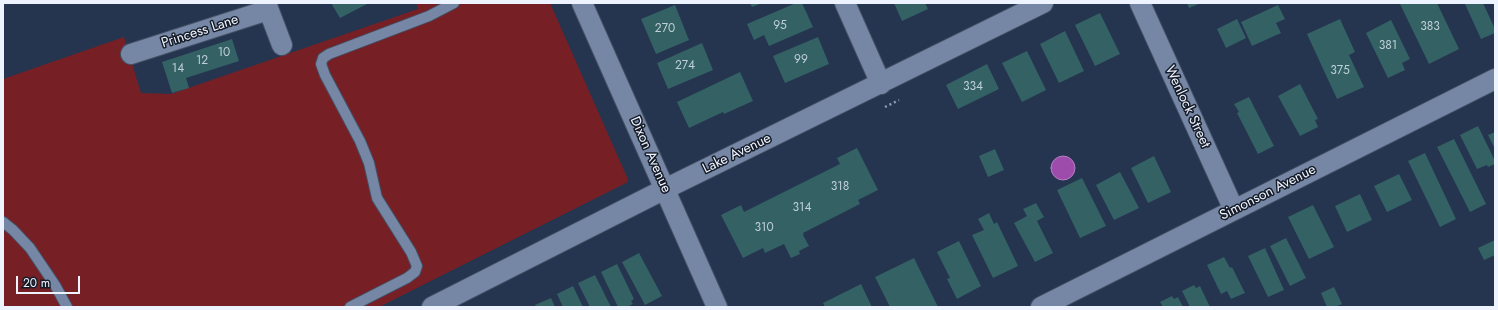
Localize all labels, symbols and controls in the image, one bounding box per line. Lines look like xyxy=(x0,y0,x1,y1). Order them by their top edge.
street label: Princess Lane xyxy=(159,12,241,52)
house number: 95 xyxy=(773,19,787,33)
house number: 383 xyxy=(1420,20,1440,34)
house number: 270 xyxy=(655,22,675,36)
house number: 381 xyxy=(1379,39,1397,53)
house number: 10 xyxy=(218,46,230,60)
house number: 99 xyxy=(794,53,808,67)
house number: 12 xyxy=(196,54,208,68)
house number: 274 xyxy=(675,59,695,73)
house number: 14 xyxy=(172,62,184,76)
street label: Wenlock Street xyxy=(1161,63,1213,151)
house number: 375 xyxy=(1330,64,1350,78)
house number: 334 xyxy=(963,80,983,94)
street label: Dixon Avenue xyxy=(626,114,674,196)
street label: Lake Avenue xyxy=(700,130,774,178)
street label: Simonson Avenue xyxy=(1217,162,1319,224)
house number: 318 xyxy=(831,180,849,194)
house number: 314 xyxy=(793,201,811,215)
house number: 310 xyxy=(754,221,774,235)
scale bar xyxy=(18,268,82,294)
text: 20 m xyxy=(23,274,50,292)

